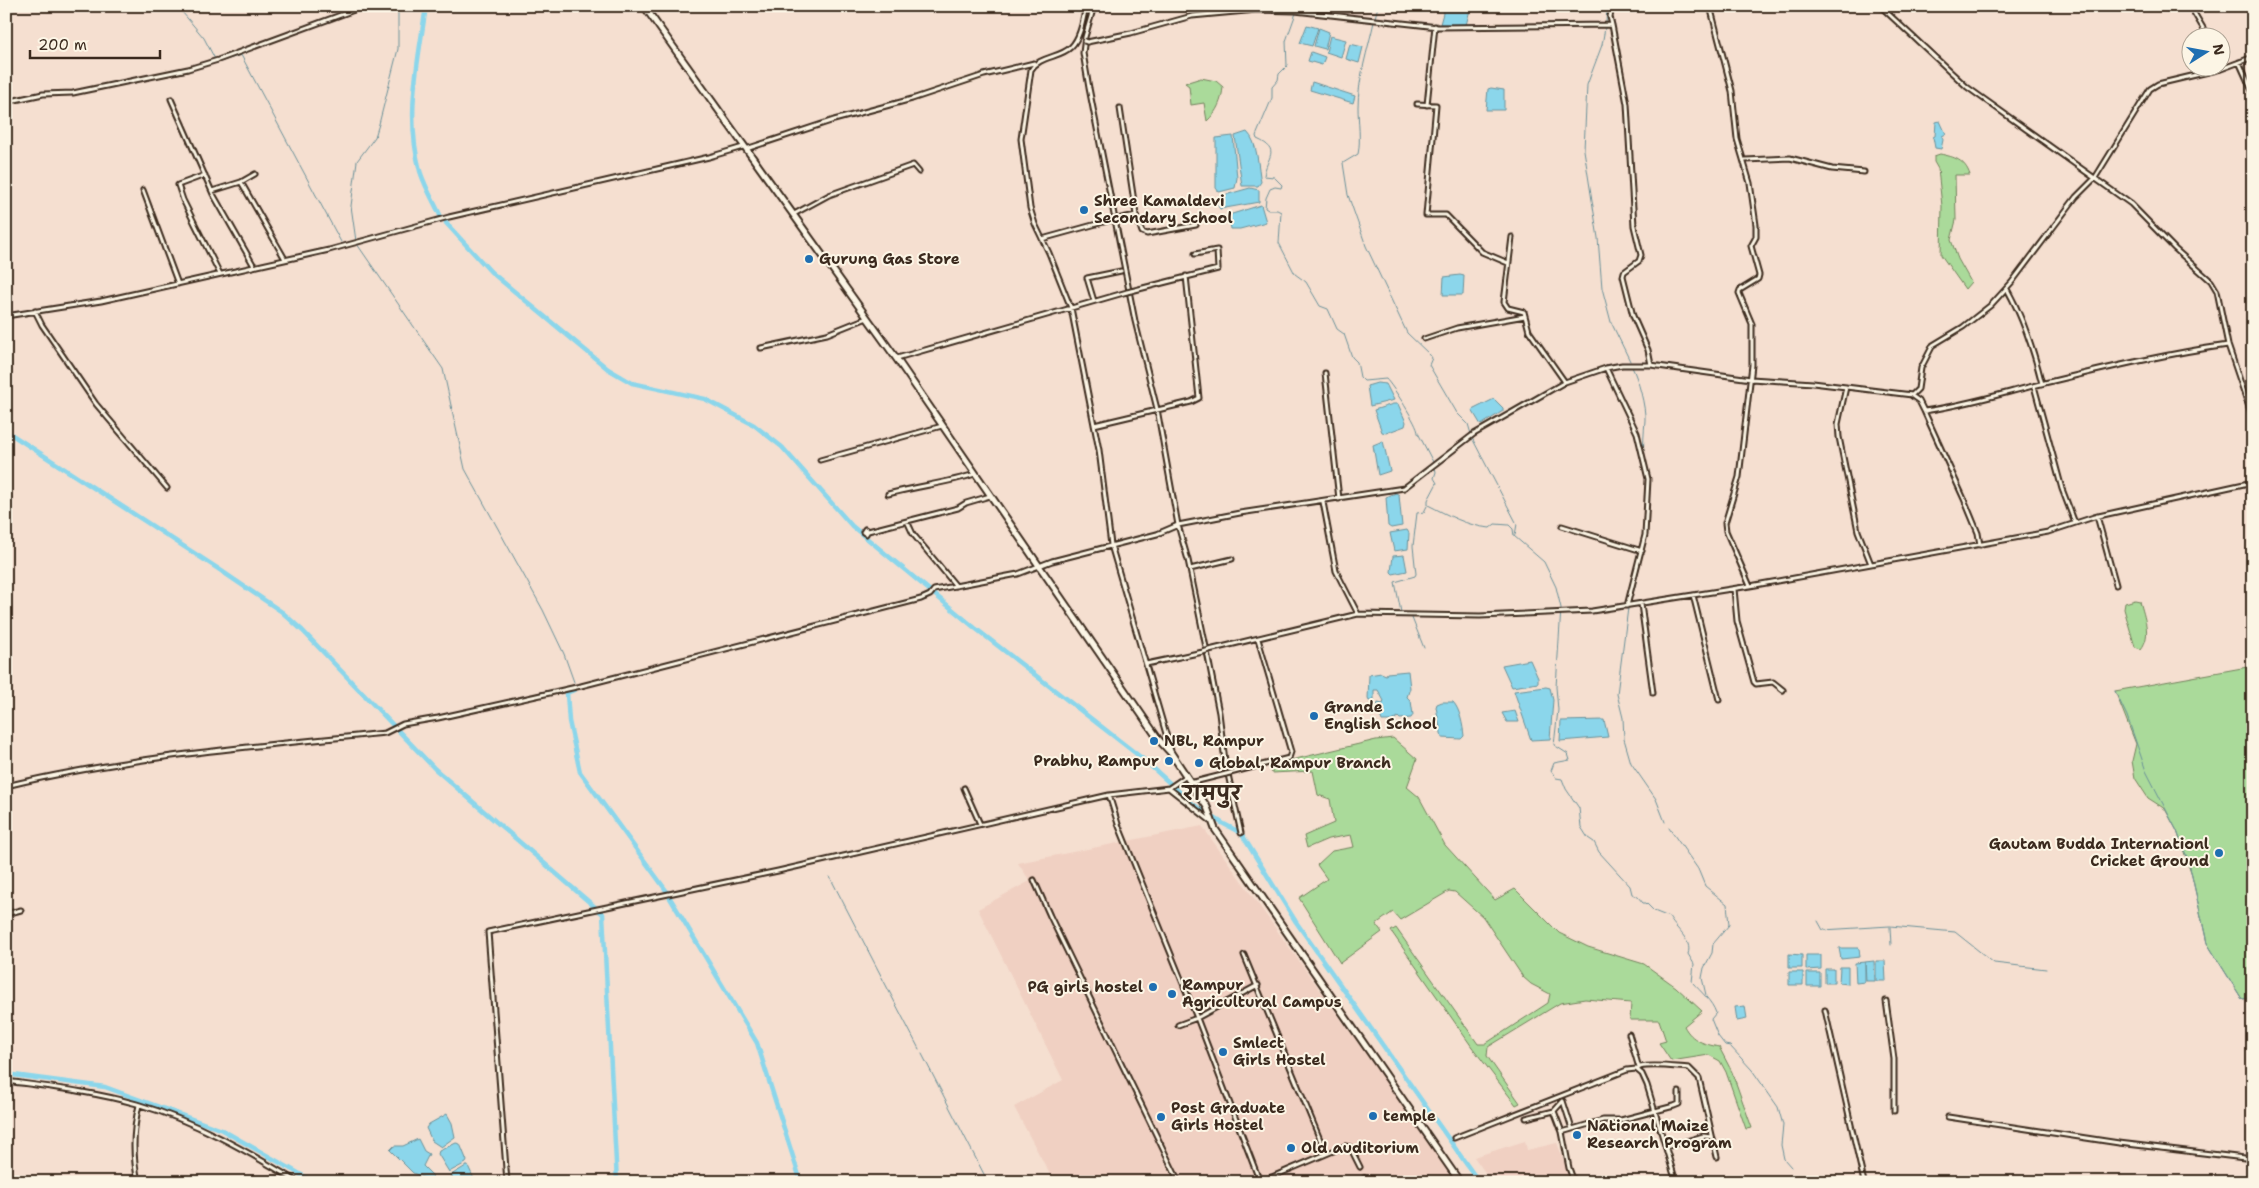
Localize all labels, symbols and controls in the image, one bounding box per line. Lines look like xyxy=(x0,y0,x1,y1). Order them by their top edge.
scale bar xyxy=(30,28,160,60)
north arrow xyxy=(2182,28,2232,78)
text: 200 m xyxy=(38,35,87,55)
text: N xyxy=(2209,42,2229,57)
place label: Shree Kamaldevi Secondary School xyxy=(1094,191,1233,228)
marker: Shree Kamaldevi Secondary School xyxy=(1078,204,1090,216)
place label: Gurung Gas Store xyxy=(819,249,960,269)
marker: Gurung Gas Store xyxy=(803,253,815,265)
place label: Grande English School xyxy=(1324,697,1437,734)
marker: Grande English School xyxy=(1308,710,1320,722)
place label: NBL, Rampur xyxy=(1164,731,1264,751)
marker: NBL, Rampur xyxy=(1148,735,1160,747)
place label: Prabhu, Rampur xyxy=(1034,751,1159,771)
place label: Global, Rampur Branch xyxy=(1209,753,1391,773)
marker: Prabhu, Rampur xyxy=(1163,755,1175,767)
marker: Global, Rampur Branch xyxy=(1193,757,1205,769)
district label: रामपुर xyxy=(1181,780,1243,808)
place label: Gautam Budda Internationl Cricket Ground xyxy=(1989,834,2209,871)
marker: Gautam Budda Internationl Cricket Ground xyxy=(2213,847,2225,859)
place label: Rampur Agricultural Campus xyxy=(1182,975,1342,1012)
place label: PG girls hostel xyxy=(1028,977,1143,997)
marker: PG girls hostel xyxy=(1147,981,1159,993)
marker: Rampur Agricultural Campus xyxy=(1166,988,1178,1000)
place label: Smlect Girls Hostel xyxy=(1233,1033,1326,1070)
marker: Smlect Girls Hostel xyxy=(1217,1046,1229,1058)
place label: Post Graduate Girls Hostel xyxy=(1171,1098,1285,1135)
place label: temple xyxy=(1383,1106,1436,1126)
marker: temple xyxy=(1367,1110,1379,1122)
marker: Post Graduate Girls Hostel xyxy=(1155,1111,1167,1123)
place label: National Maize Research Program xyxy=(1587,1116,1732,1153)
marker: National Maize Research Program xyxy=(1571,1129,1583,1141)
place label: Old auditorium xyxy=(1301,1138,1419,1158)
marker: Old auditorium xyxy=(1285,1142,1297,1154)

